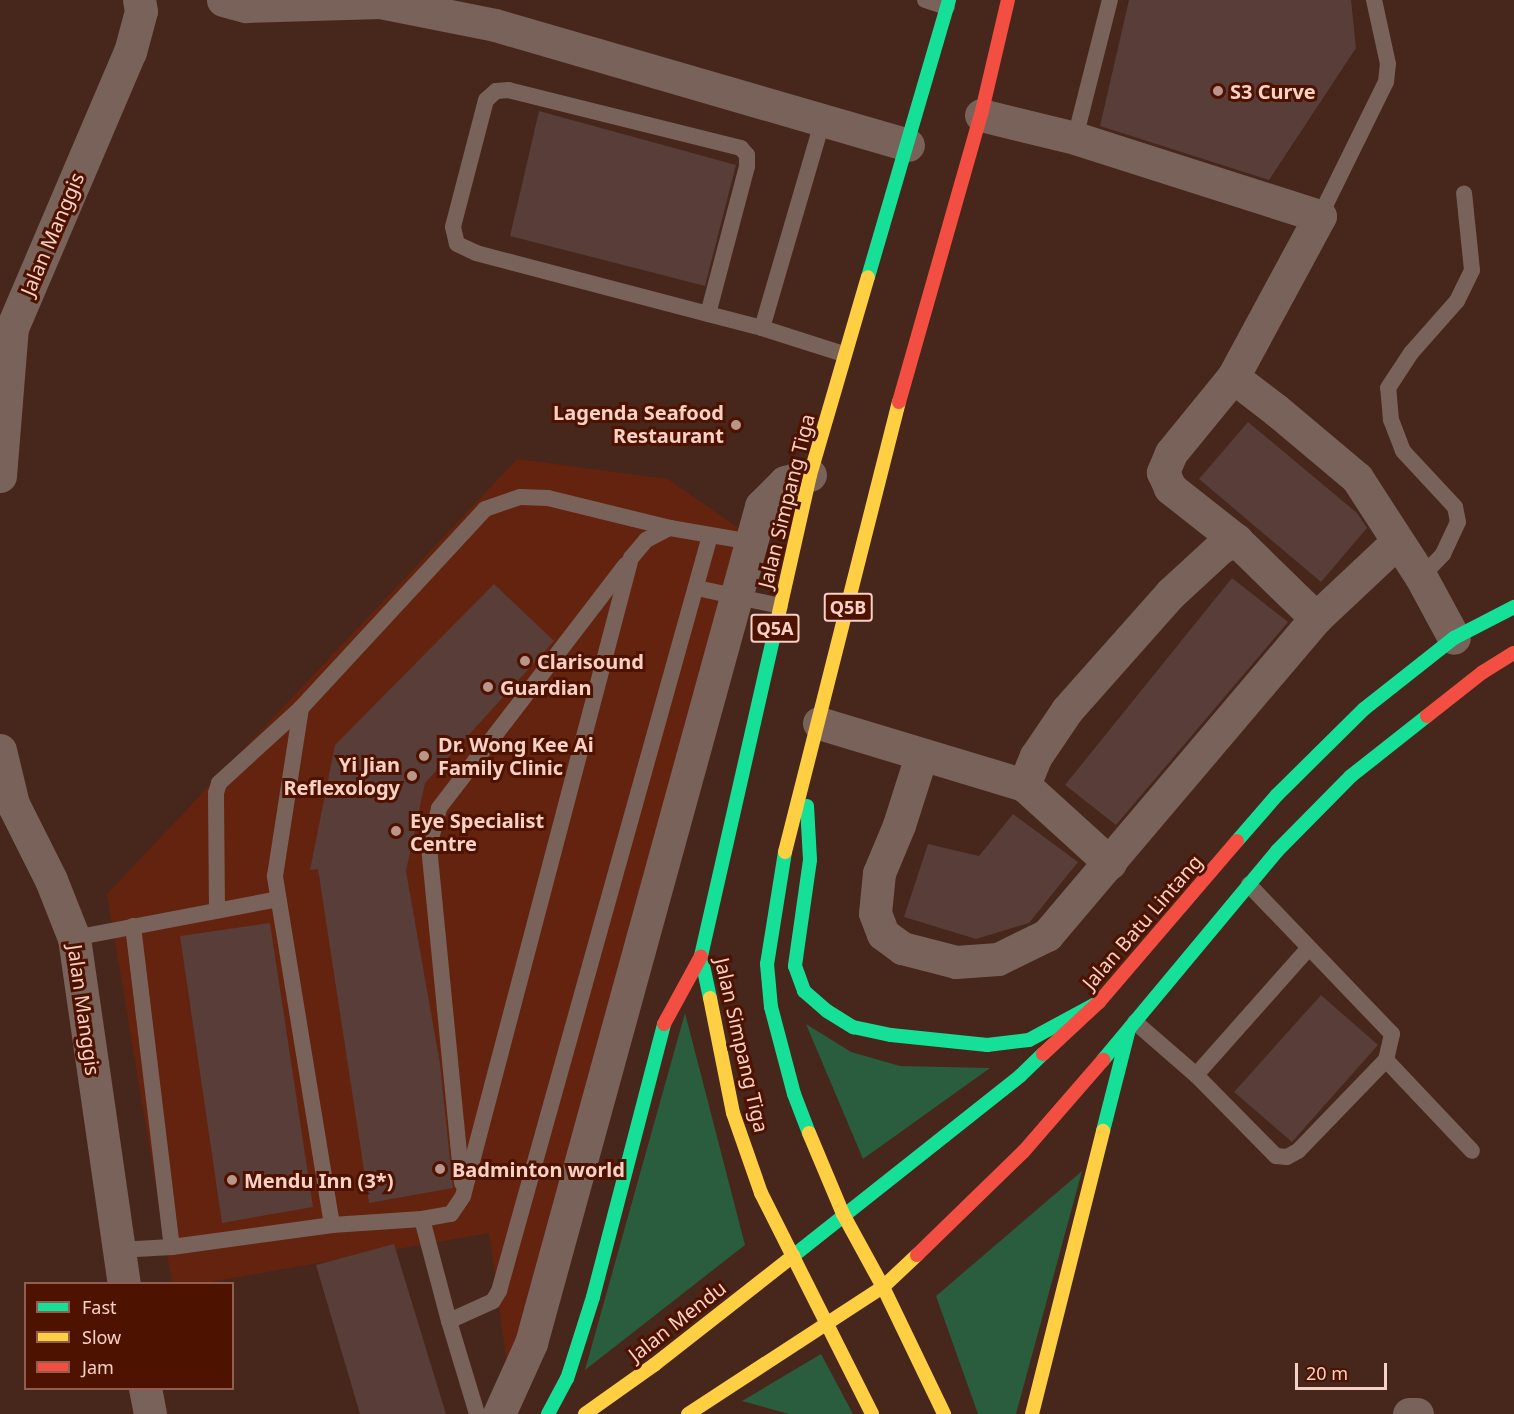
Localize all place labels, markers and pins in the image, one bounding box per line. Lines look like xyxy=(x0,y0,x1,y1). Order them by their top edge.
place label: S3 Curve xyxy=(1230,79,1316,103)
marker: S3 Curve xyxy=(1211,84,1225,98)
place label: Lagenda Seafood Restaurant xyxy=(553,401,724,448)
marker: Lagenda Seafood Restaurant xyxy=(729,418,743,432)
place label: Clarisound xyxy=(537,649,644,673)
marker: Clarisound xyxy=(518,654,532,668)
place label: Guardian xyxy=(500,675,592,699)
marker: Guardian xyxy=(481,680,495,694)
place label: Dr. Wong Kee Ai Family Clinic xyxy=(438,732,594,779)
marker: Dr. Wong Kee Ai Family Clinic xyxy=(415,747,433,765)
place label: Yi Jian Reflexology xyxy=(283,752,400,799)
marker: Yi Jian Reflexology xyxy=(405,769,419,783)
place label: Eye Specialist Centre xyxy=(410,808,544,855)
marker: Eye Specialist Centre xyxy=(387,822,405,840)
place label: Badminton world xyxy=(452,1157,625,1181)
marker: Badminton world xyxy=(433,1162,447,1176)
place label: Mendu Inn (3*) xyxy=(244,1168,393,1192)
marker: Mendu Inn (3*) xyxy=(225,1173,239,1187)

